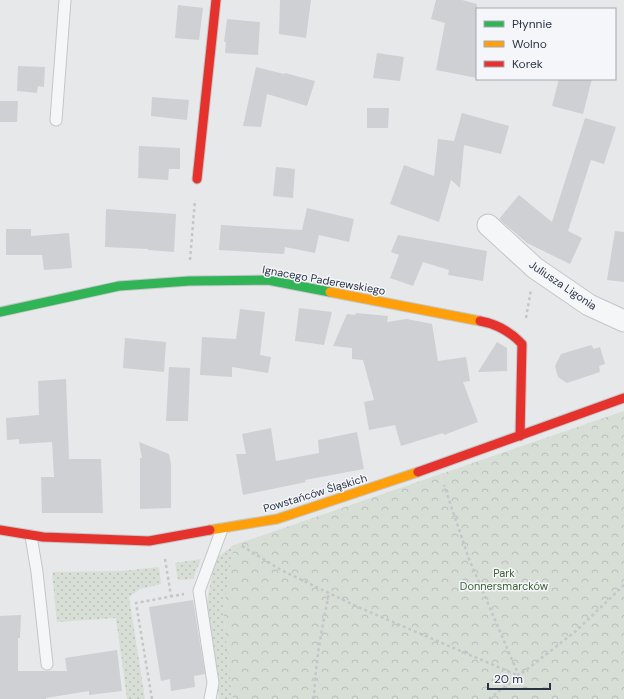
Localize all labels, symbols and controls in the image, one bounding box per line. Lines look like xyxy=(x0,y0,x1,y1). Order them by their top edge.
legend xyxy=(476,8,616,80)
text: Płynnie xyxy=(512,16,552,32)
text: Wolno xyxy=(512,36,547,52)
text: Korek xyxy=(512,56,543,72)
street label: Juliusza Ligonia xyxy=(527,257,599,313)
street label: Ignacego Paderewskiego xyxy=(261,262,387,298)
street label: Powstańców Śląskich xyxy=(261,471,369,515)
park label: Park Donnersmarcków xyxy=(460,566,549,593)
scale bar xyxy=(488,665,550,691)
text: 20 m xyxy=(494,671,523,687)

